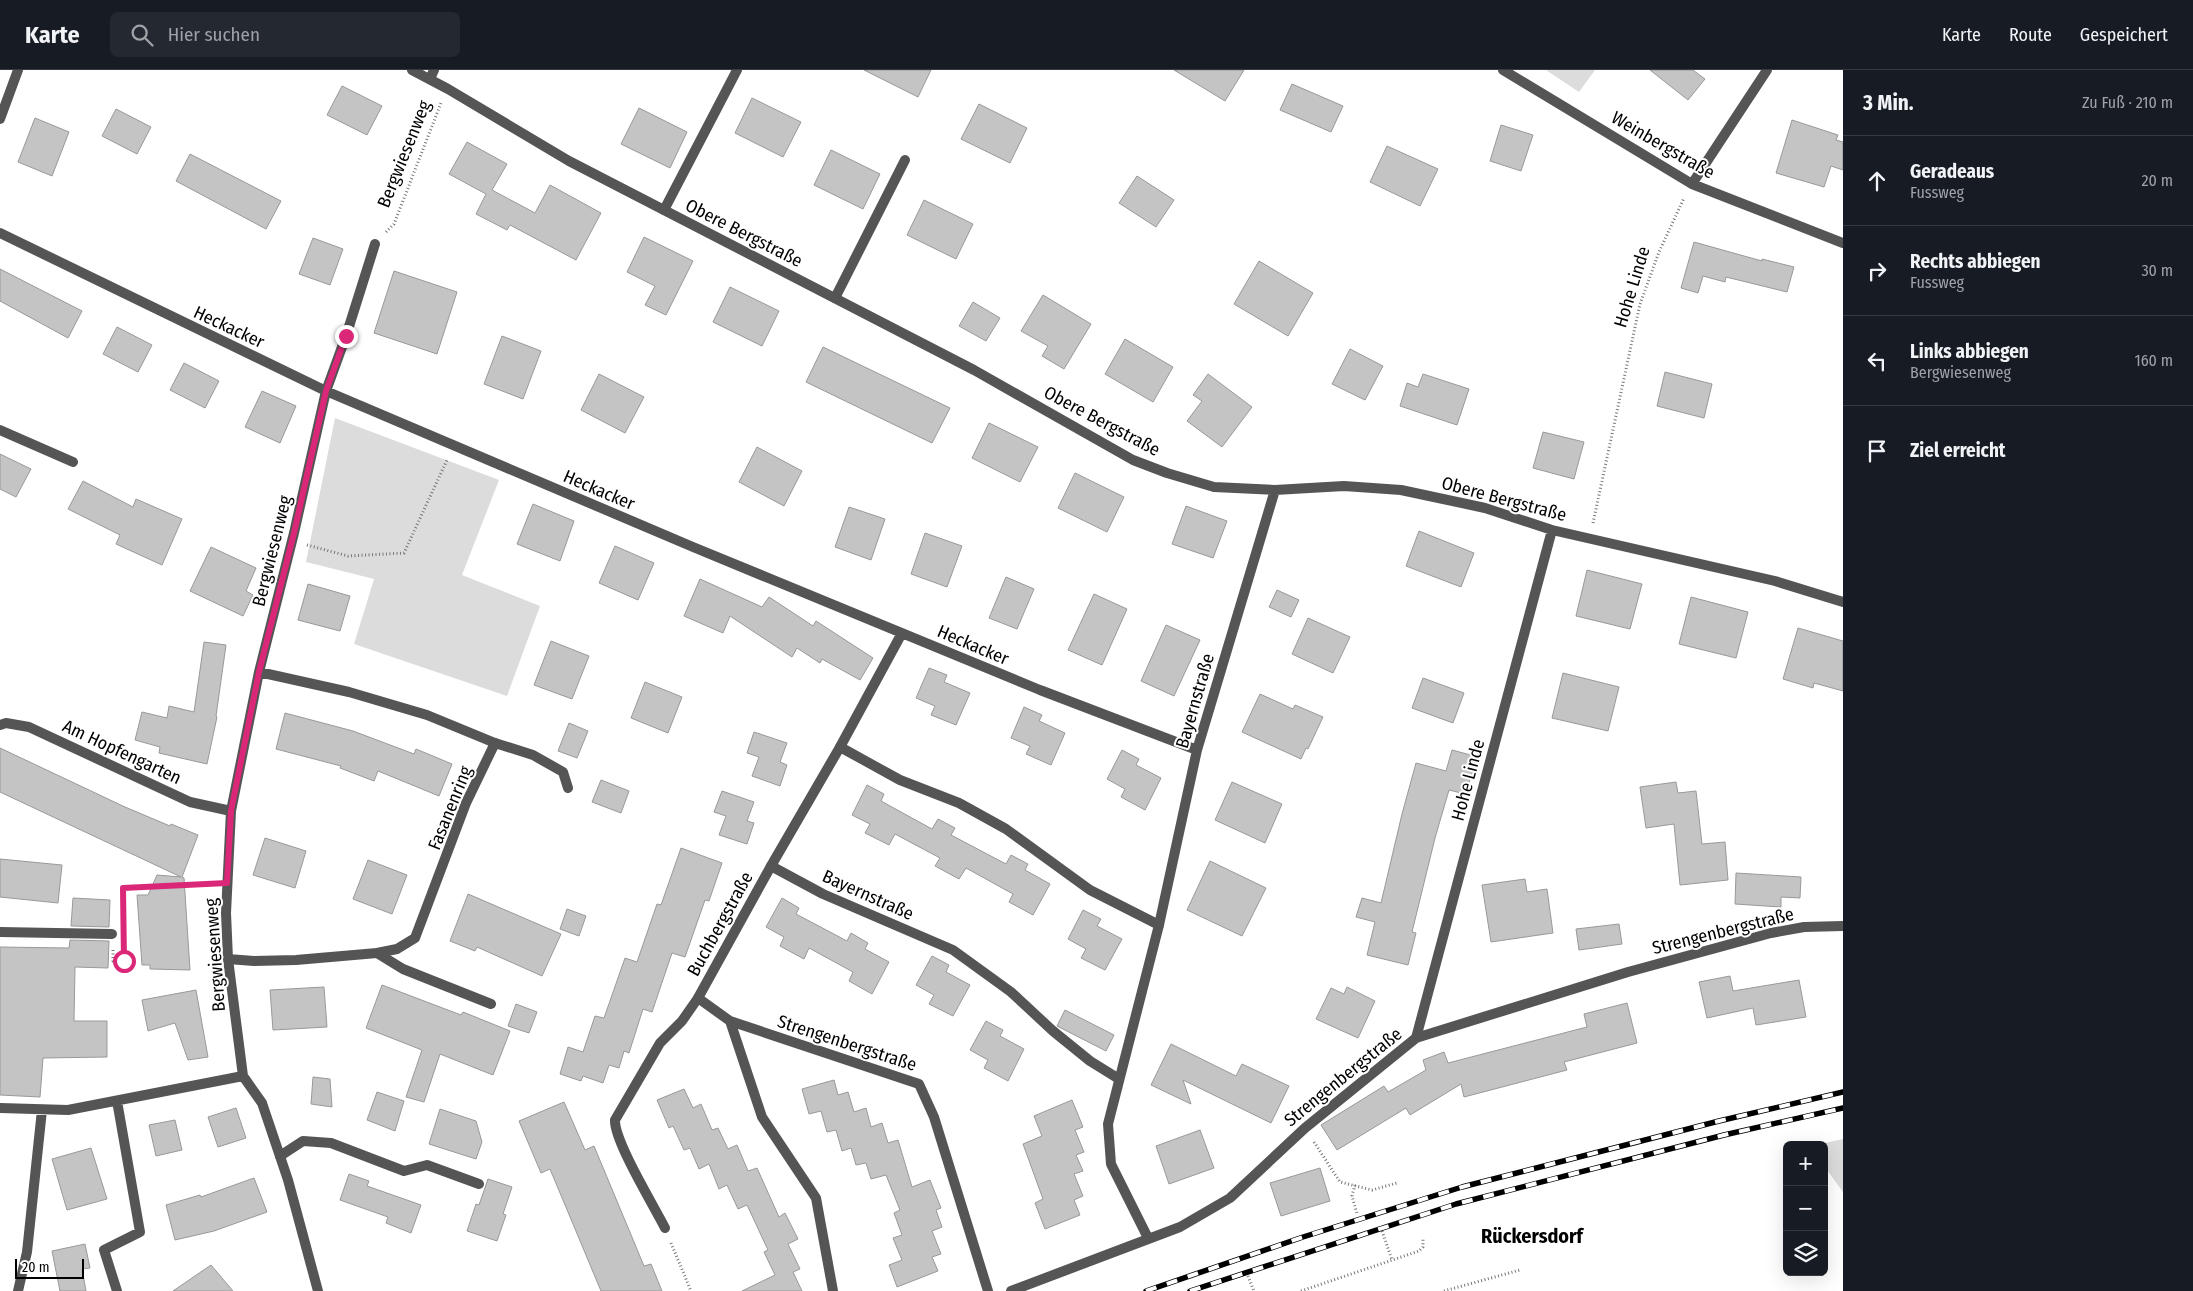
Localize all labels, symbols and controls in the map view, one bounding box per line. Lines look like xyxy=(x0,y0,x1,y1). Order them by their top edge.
search box xyxy=(110,12,460,57)
text: Karte xyxy=(25,21,80,49)
icon: search xyxy=(128,21,156,49)
text: Hier suchen xyxy=(168,23,260,46)
text: Karte xyxy=(1942,24,1981,46)
text: Route xyxy=(2009,24,2052,46)
text: Gespeichert xyxy=(2080,24,2168,46)
text: 3 Min. xyxy=(1863,90,1914,116)
text: Zu Fuß · 210 m xyxy=(2082,93,2173,112)
street label: Bergwiesenweg xyxy=(373,97,436,211)
street label: Weinbergstraße xyxy=(1607,107,1719,184)
text: Geradeaus xyxy=(1910,160,1994,183)
icon: ahead xyxy=(1863,167,1891,195)
text: 20 m xyxy=(2142,171,2173,190)
text: Fussweg xyxy=(1910,183,1964,202)
street label: Obere Bergstraße xyxy=(682,194,806,272)
street label: Hohe Linde xyxy=(1609,244,1655,330)
text: Rechts abbiegen xyxy=(1910,250,2040,273)
icon: right xyxy=(1863,257,1891,285)
text: 30 m xyxy=(2141,261,2173,280)
text: Fussweg xyxy=(1910,273,1964,292)
street label: Heckacker xyxy=(190,301,269,353)
route end xyxy=(335,325,358,348)
text: Links abbiegen xyxy=(1910,340,2029,363)
icon: left xyxy=(1863,347,1891,375)
text: 160 m xyxy=(2134,351,2173,370)
text: Bergwiesenweg xyxy=(1910,363,2011,382)
street label: Obere Bergstraße xyxy=(1040,381,1164,461)
icon: arrive xyxy=(1863,437,1891,465)
text: Ziel erreicht xyxy=(1910,439,2006,462)
street label: Heckacker xyxy=(560,465,639,515)
street label: Obere Bergstraße xyxy=(1439,472,1569,526)
street label: Bergwiesenweg xyxy=(248,493,297,609)
street label: Heckacker xyxy=(934,620,1013,670)
street label: Bayernstraße xyxy=(1171,651,1219,751)
street label: Am Hopfengarten xyxy=(59,715,185,789)
street label: Hohe Linde xyxy=(1447,737,1489,823)
street label: Fasanenring xyxy=(423,762,477,853)
street label: Bayernstraße xyxy=(819,865,917,925)
street label: Buchbergstraße xyxy=(682,868,758,980)
street label: Bergwiesenweg xyxy=(200,897,230,1012)
street label: Strengenbergstraße xyxy=(1650,903,1796,959)
route start xyxy=(113,950,136,973)
street label: Strengenbergstraße xyxy=(775,1010,919,1076)
street label: Strengenbergstraße xyxy=(1280,1023,1406,1131)
map controls xyxy=(1783,1141,1828,1276)
button: + xyxy=(1783,1141,1828,1186)
button: − xyxy=(1783,1186,1828,1231)
district label: Rückersdorf xyxy=(1481,1224,1584,1248)
button: layers xyxy=(1783,1231,1828,1276)
scale bar xyxy=(15,1256,84,1279)
text: 20 m xyxy=(22,1259,50,1276)

